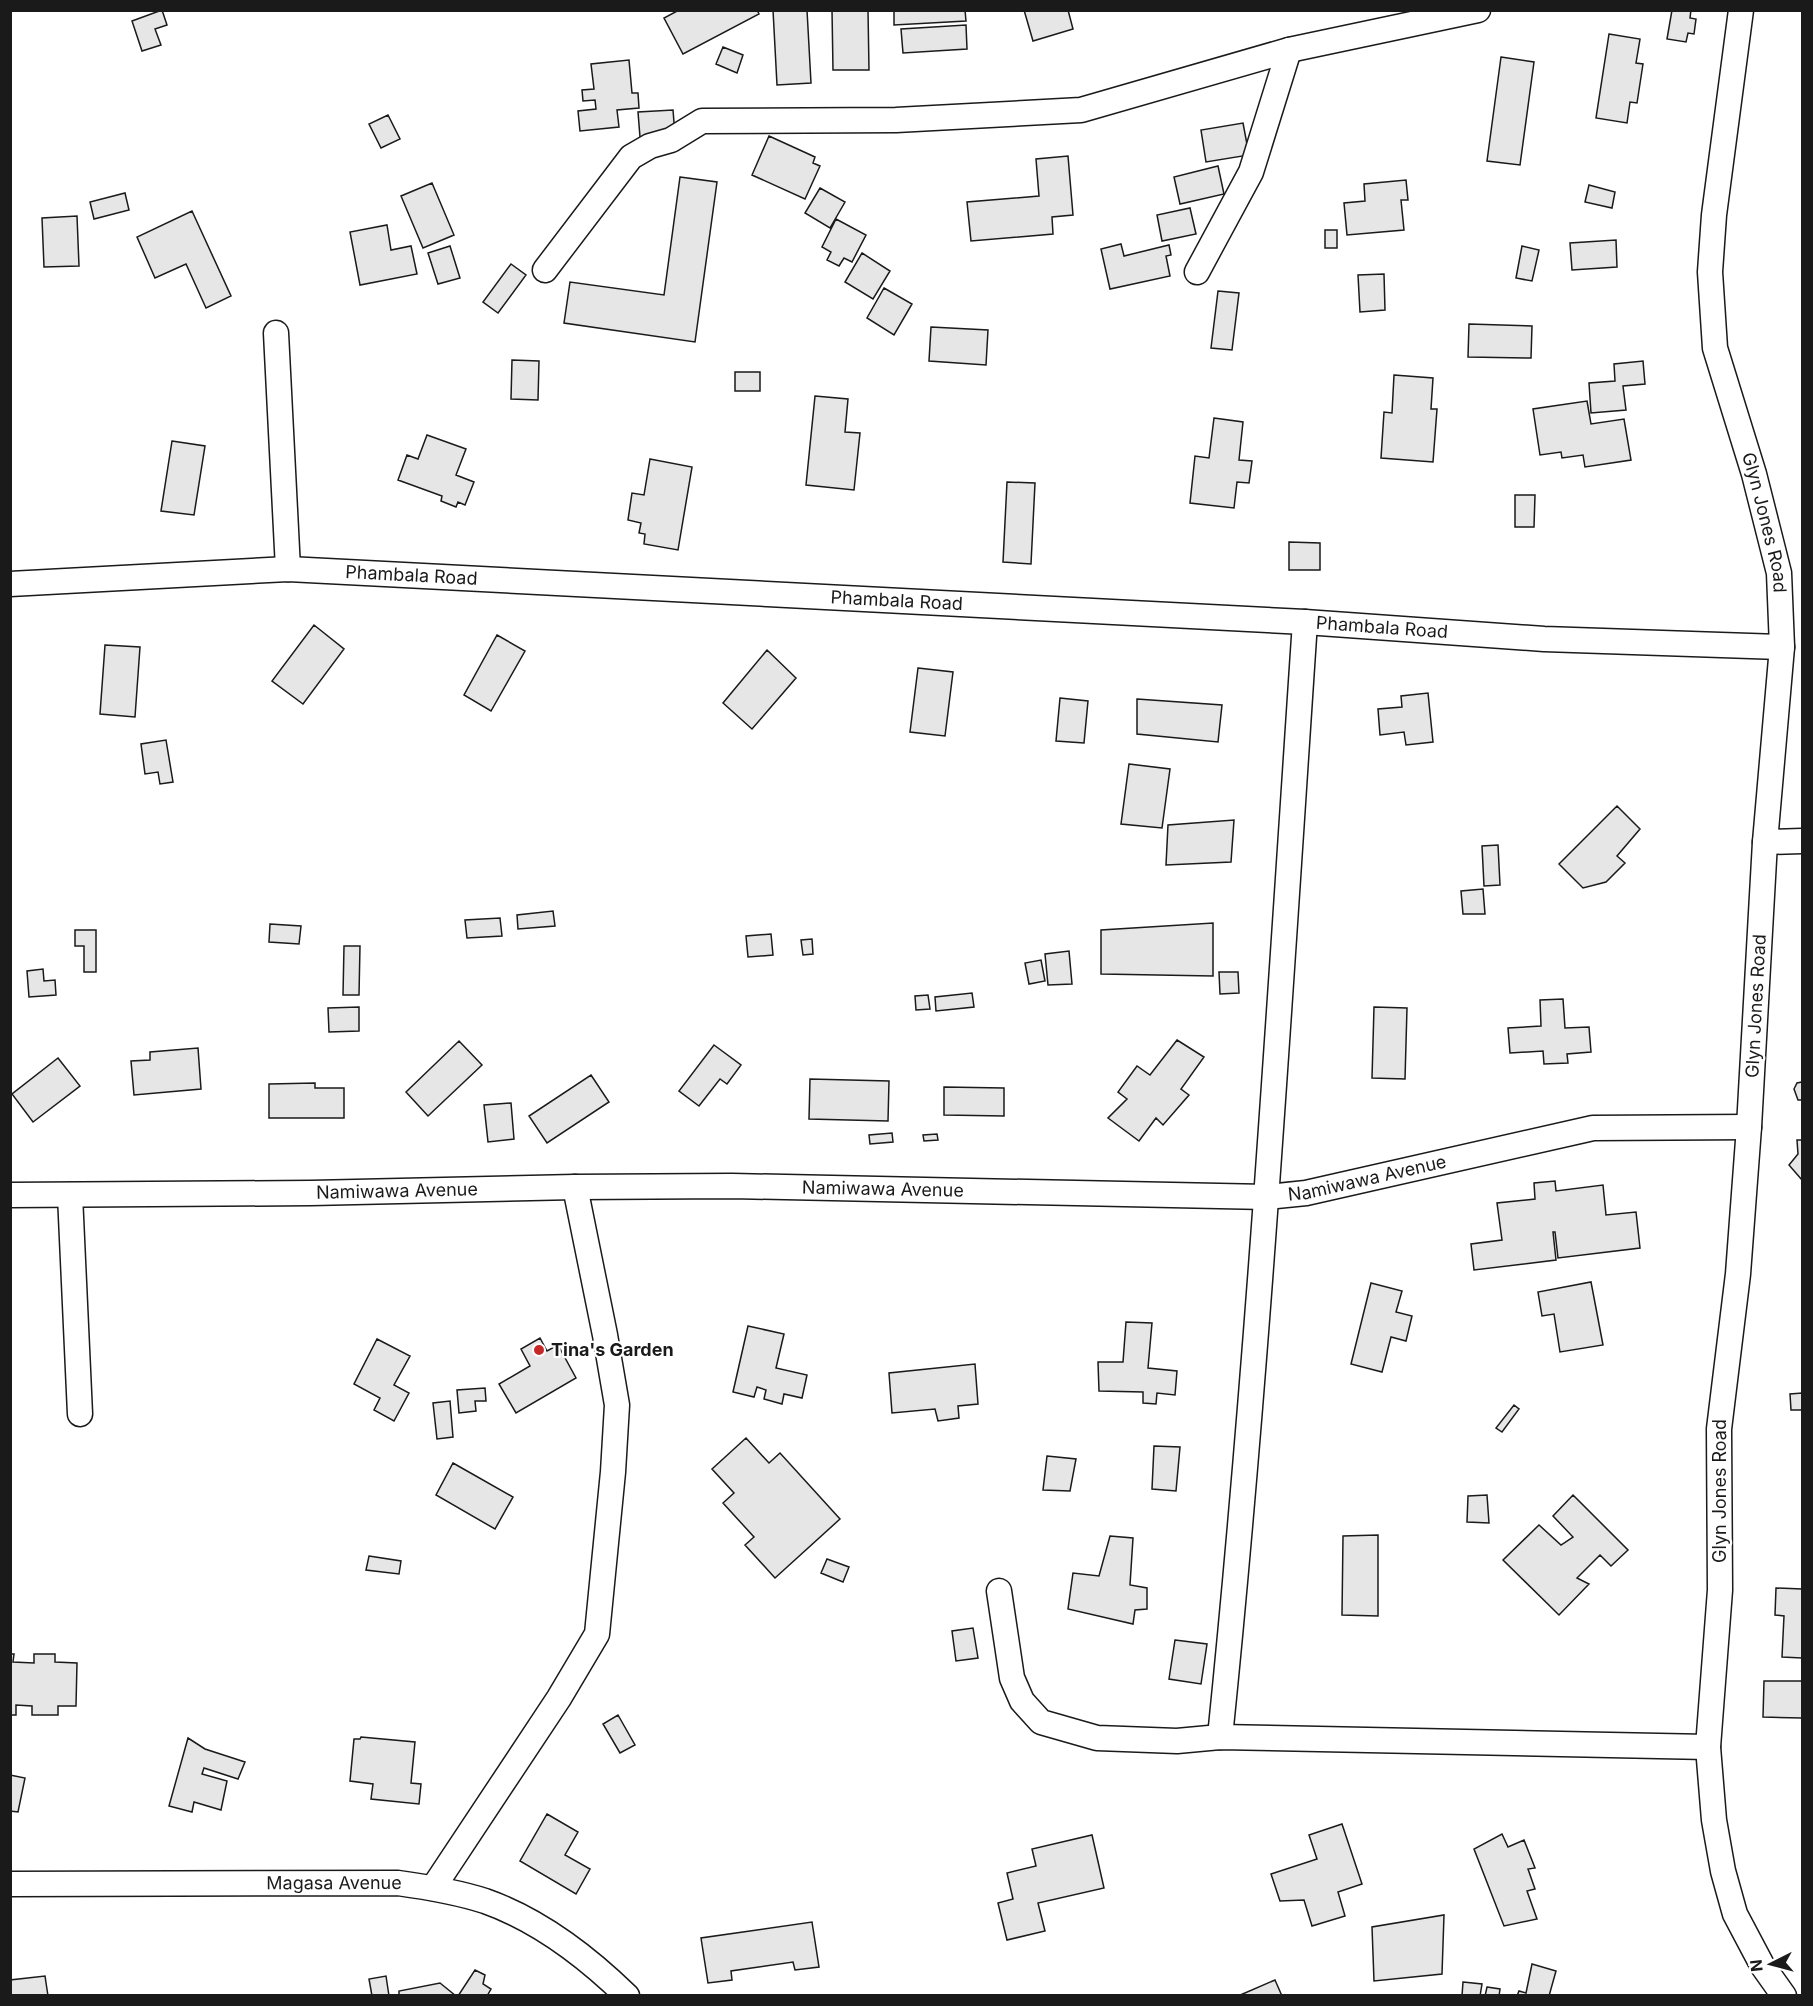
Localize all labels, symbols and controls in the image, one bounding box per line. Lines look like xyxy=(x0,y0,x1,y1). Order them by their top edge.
street label: Glyn Jones Road xyxy=(1738,450,1791,593)
street label: Phambala Road xyxy=(345,561,478,589)
street label: Phambala Road xyxy=(830,586,963,614)
street label: Phambala Road xyxy=(1315,612,1449,642)
street label: Glyn Jones Road xyxy=(1741,934,1770,1078)
street label: Namiwawa Avenue xyxy=(1287,1151,1448,1205)
street label: Namiwawa Avenue xyxy=(802,1176,964,1201)
street label: Namiwawa Avenue xyxy=(316,1178,478,1203)
place label: Tina's Garden xyxy=(551,1339,674,1360)
marker: Tina's Garden xyxy=(532,1343,546,1357)
street label: Glyn Jones Road xyxy=(1709,1419,1730,1563)
street label: Magasa Avenue xyxy=(266,1872,402,1893)
north arrow xyxy=(1741,1934,1801,1994)
text: N xyxy=(1745,1958,1767,1973)

